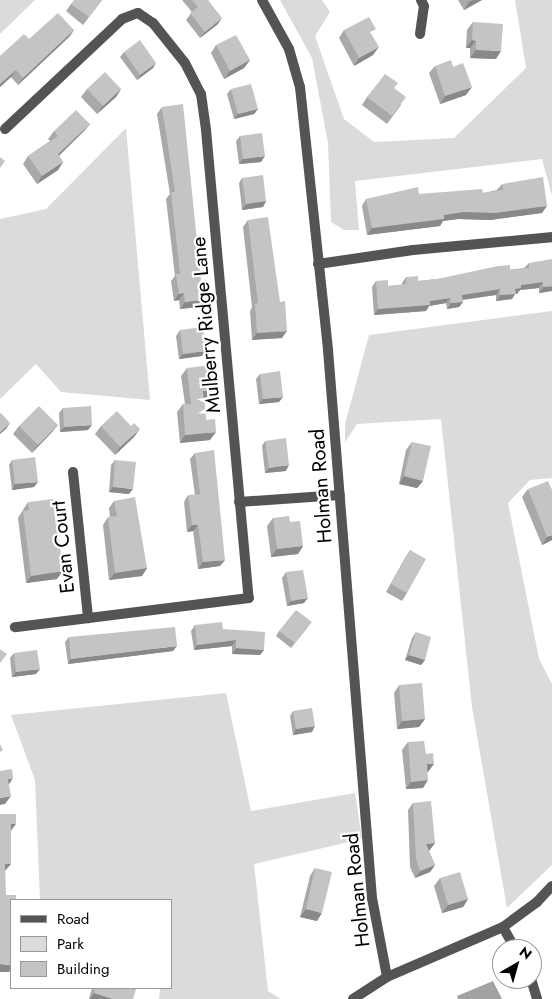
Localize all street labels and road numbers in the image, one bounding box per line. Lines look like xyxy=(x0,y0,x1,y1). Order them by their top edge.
street label: Mulberry Ridge Lane xyxy=(186,236,226,414)
street label: Holman Road xyxy=(305,428,337,544)
street label: Evan Court xyxy=(46,500,80,594)
street label: Holman Road xyxy=(339,832,375,948)

